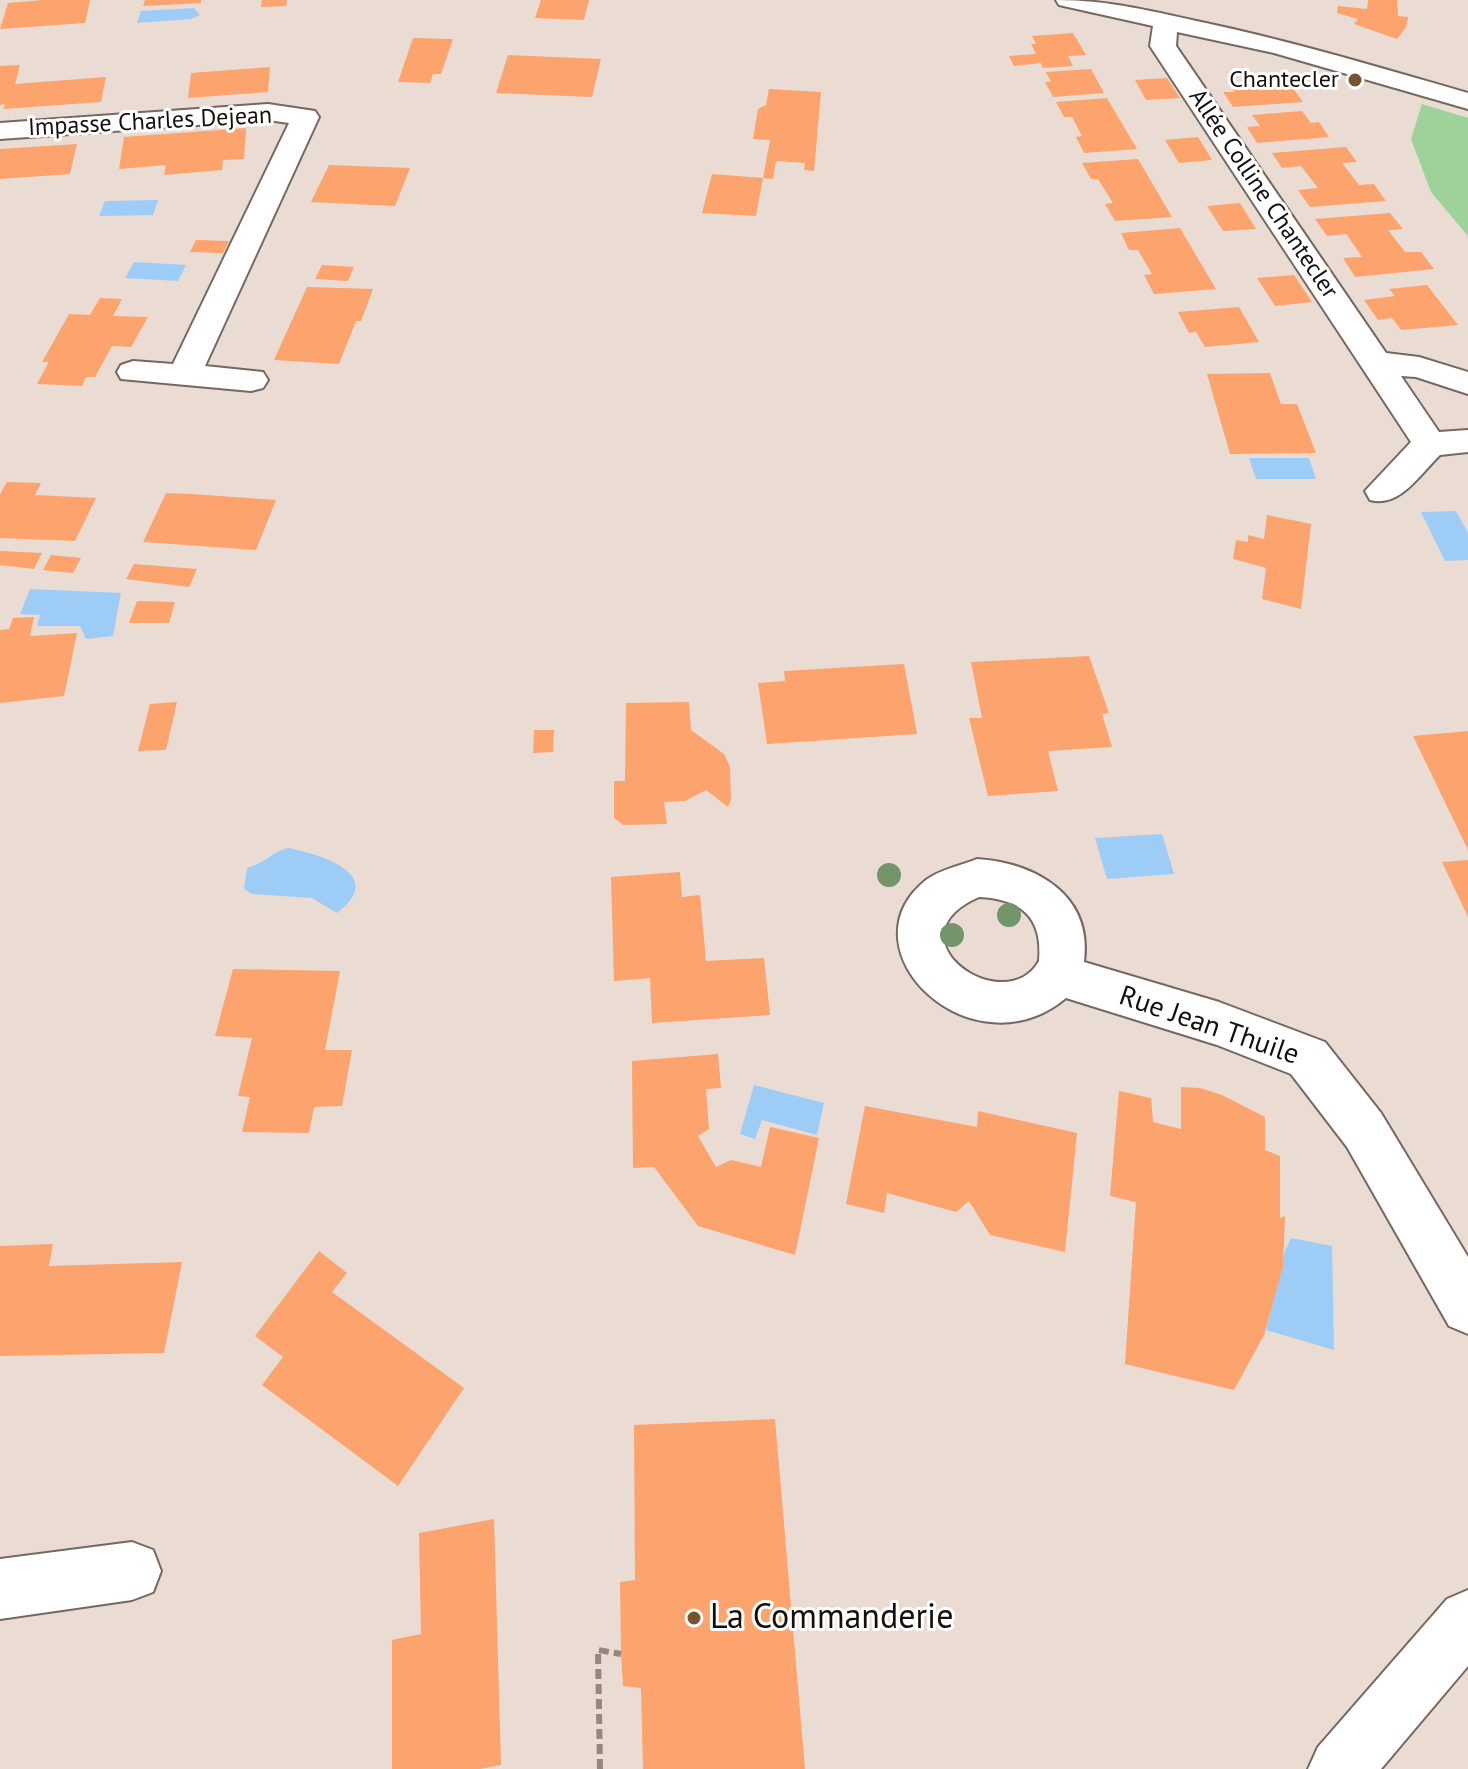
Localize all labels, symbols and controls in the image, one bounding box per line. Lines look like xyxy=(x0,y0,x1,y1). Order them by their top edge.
place label: Chantecler xyxy=(1229,66,1339,94)
marker: Chantecler xyxy=(1346,71,1364,89)
street label: Allée Colline Chantecler xyxy=(1182,84,1344,304)
street label: Impasse Charles Dejean xyxy=(27,101,273,143)
street label: Rue Jean Thuile xyxy=(1115,979,1303,1073)
place label: La Commanderie xyxy=(710,1598,953,1638)
marker: La Commanderie xyxy=(685,1609,703,1627)

